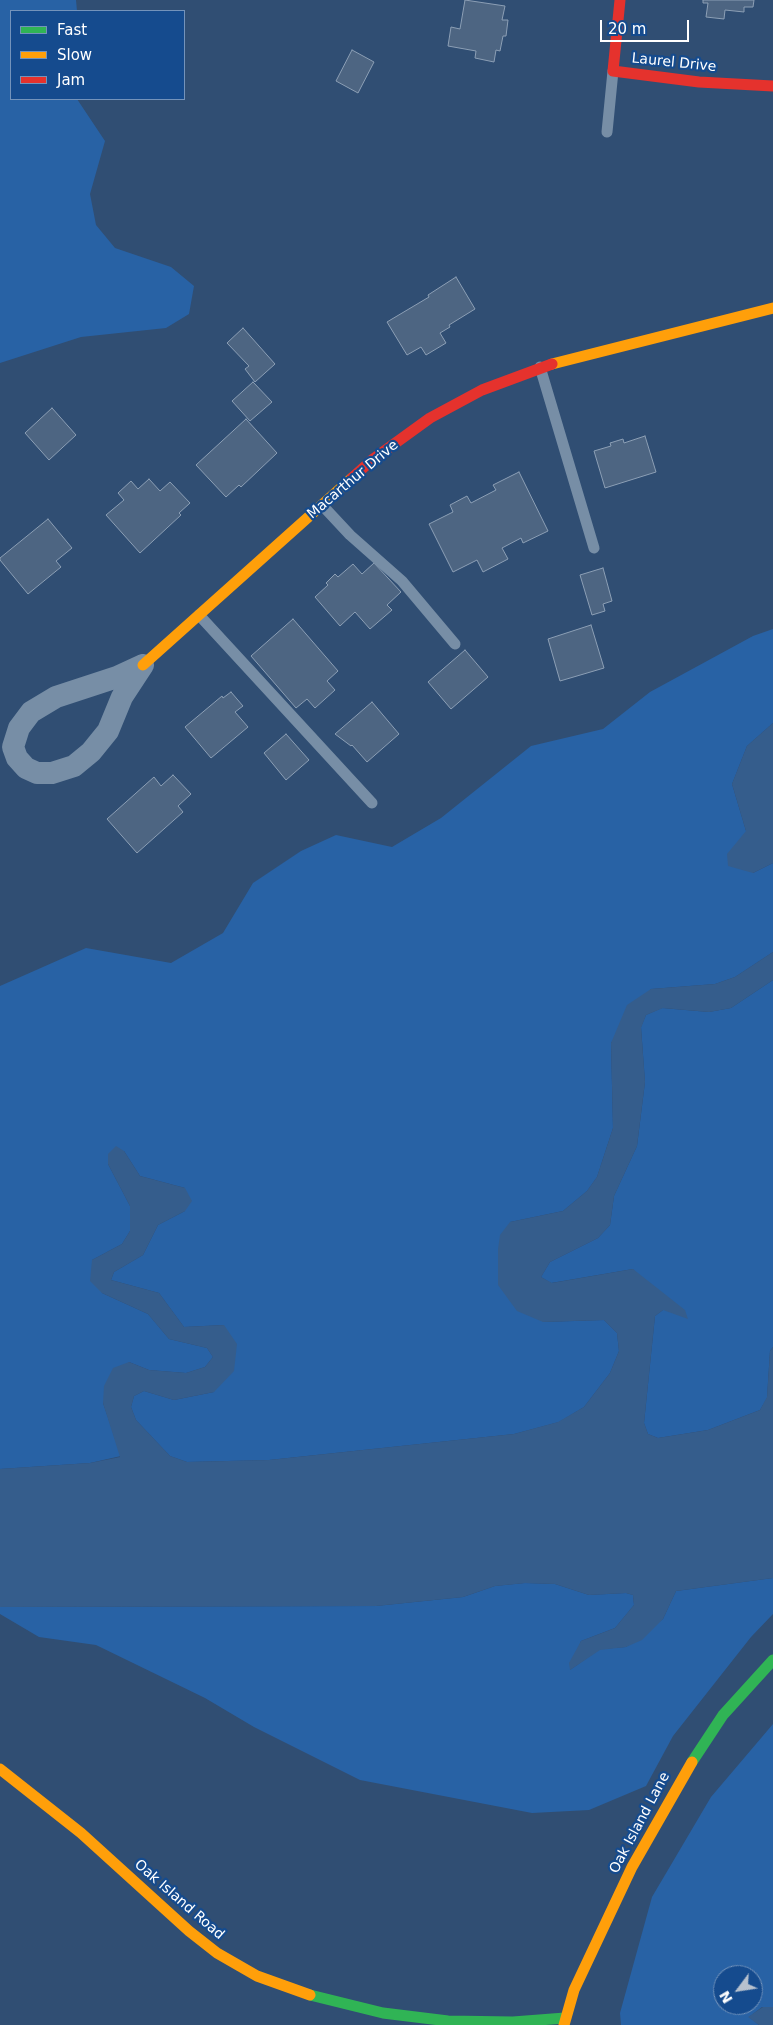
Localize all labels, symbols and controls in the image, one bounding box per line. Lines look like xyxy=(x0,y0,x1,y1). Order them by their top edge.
legend xyxy=(10,10,185,100)
scale bar xyxy=(603,10,692,42)
text: 20 m xyxy=(608,20,646,38)
text: Fast xyxy=(57,21,87,39)
text: Slow xyxy=(57,46,92,64)
street label: Laurel Drive xyxy=(631,50,717,76)
text: Jam xyxy=(57,71,85,89)
street label: Macarthur Drive xyxy=(304,437,402,523)
street label: Oak Island Lane xyxy=(606,1770,674,1876)
street label: Oak Island Road xyxy=(131,1856,227,1944)
north arrow xyxy=(713,1965,763,2015)
text: N xyxy=(716,1988,736,2006)

